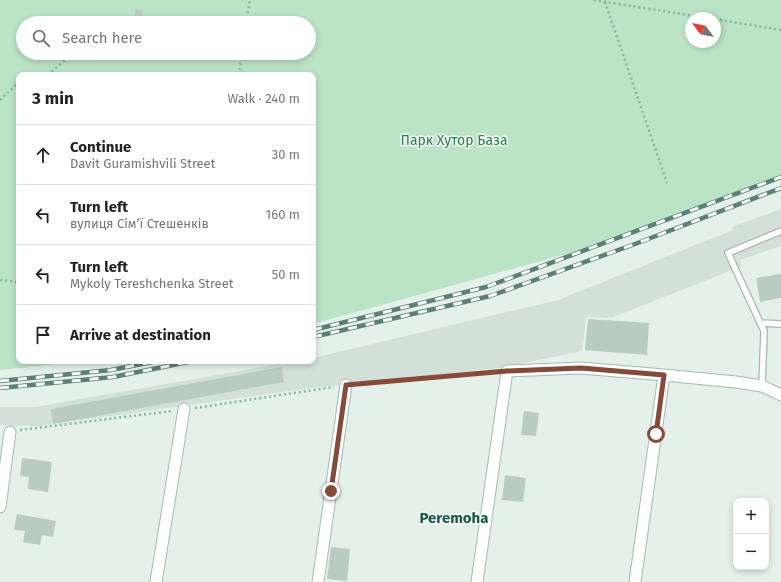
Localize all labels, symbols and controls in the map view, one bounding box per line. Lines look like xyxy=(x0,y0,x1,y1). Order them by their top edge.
north arrow xyxy=(685,12,721,48)
search box xyxy=(16,16,316,60)
icon: search xyxy=(30,27,52,49)
text: Search here xyxy=(62,29,142,47)
text: 3 min xyxy=(32,88,74,109)
text: Walk · 240 m xyxy=(227,91,300,106)
park label: Парк Хутор База xyxy=(400,132,508,149)
text: Continue xyxy=(70,138,131,156)
icon: ahead xyxy=(32,144,54,166)
text: 30 m xyxy=(272,147,300,162)
text: Davit Guramishvili Street xyxy=(70,156,215,171)
text: Turn left xyxy=(70,198,128,216)
icon: left xyxy=(32,204,54,226)
text: 160 m xyxy=(266,207,300,222)
text: вулиця Сімʼї Стешенків xyxy=(70,216,209,231)
text: Turn left xyxy=(70,258,128,276)
icon: left xyxy=(32,264,54,286)
text: 50 m xyxy=(272,267,300,282)
text: Mykoly Tereshchenka Street xyxy=(70,276,233,291)
icon: arrive xyxy=(32,324,54,346)
text: Arrive at destination xyxy=(70,326,211,344)
route start xyxy=(647,425,665,443)
route end xyxy=(322,482,340,500)
map controls xyxy=(733,498,769,570)
button: + xyxy=(733,498,769,534)
district label: Peremoha xyxy=(420,509,489,527)
button: − xyxy=(733,534,769,570)

